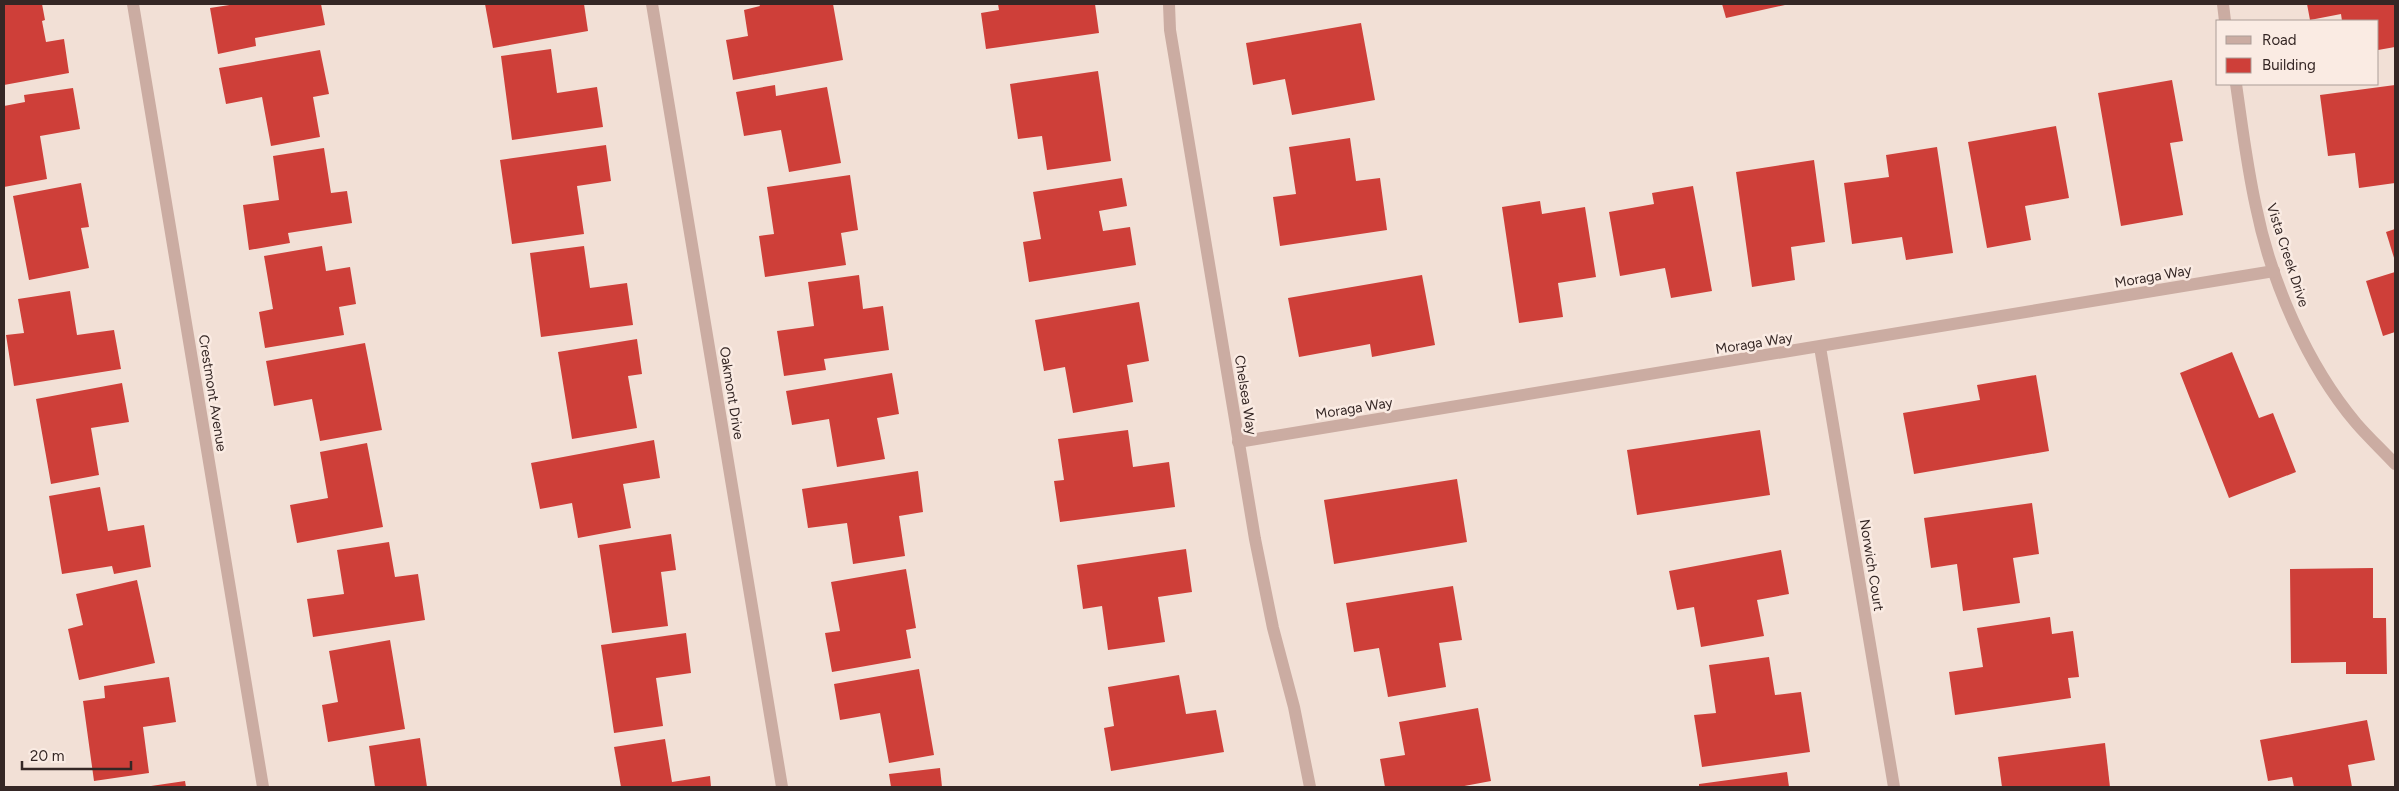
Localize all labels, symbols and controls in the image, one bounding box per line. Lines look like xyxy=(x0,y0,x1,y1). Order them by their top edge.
legend xyxy=(2216,20,2379,85)
text: Road xyxy=(2262,31,2297,49)
text: Building xyxy=(2262,56,2316,74)
street label: Vista Creek Drive xyxy=(2263,201,2312,309)
street label: Moraga Way xyxy=(2113,261,2194,292)
street label: Moraga Way xyxy=(1714,329,1795,358)
street label: Crestmont Avenue xyxy=(195,333,230,453)
street label: Oakmont Drive xyxy=(716,345,747,441)
street label: Chelsea Way xyxy=(1231,354,1260,437)
street label: Moraga Way xyxy=(1314,394,1395,423)
street label: Norwich Court xyxy=(1856,518,1887,612)
scale bar xyxy=(22,738,131,770)
text: 20 m xyxy=(30,747,64,765)

